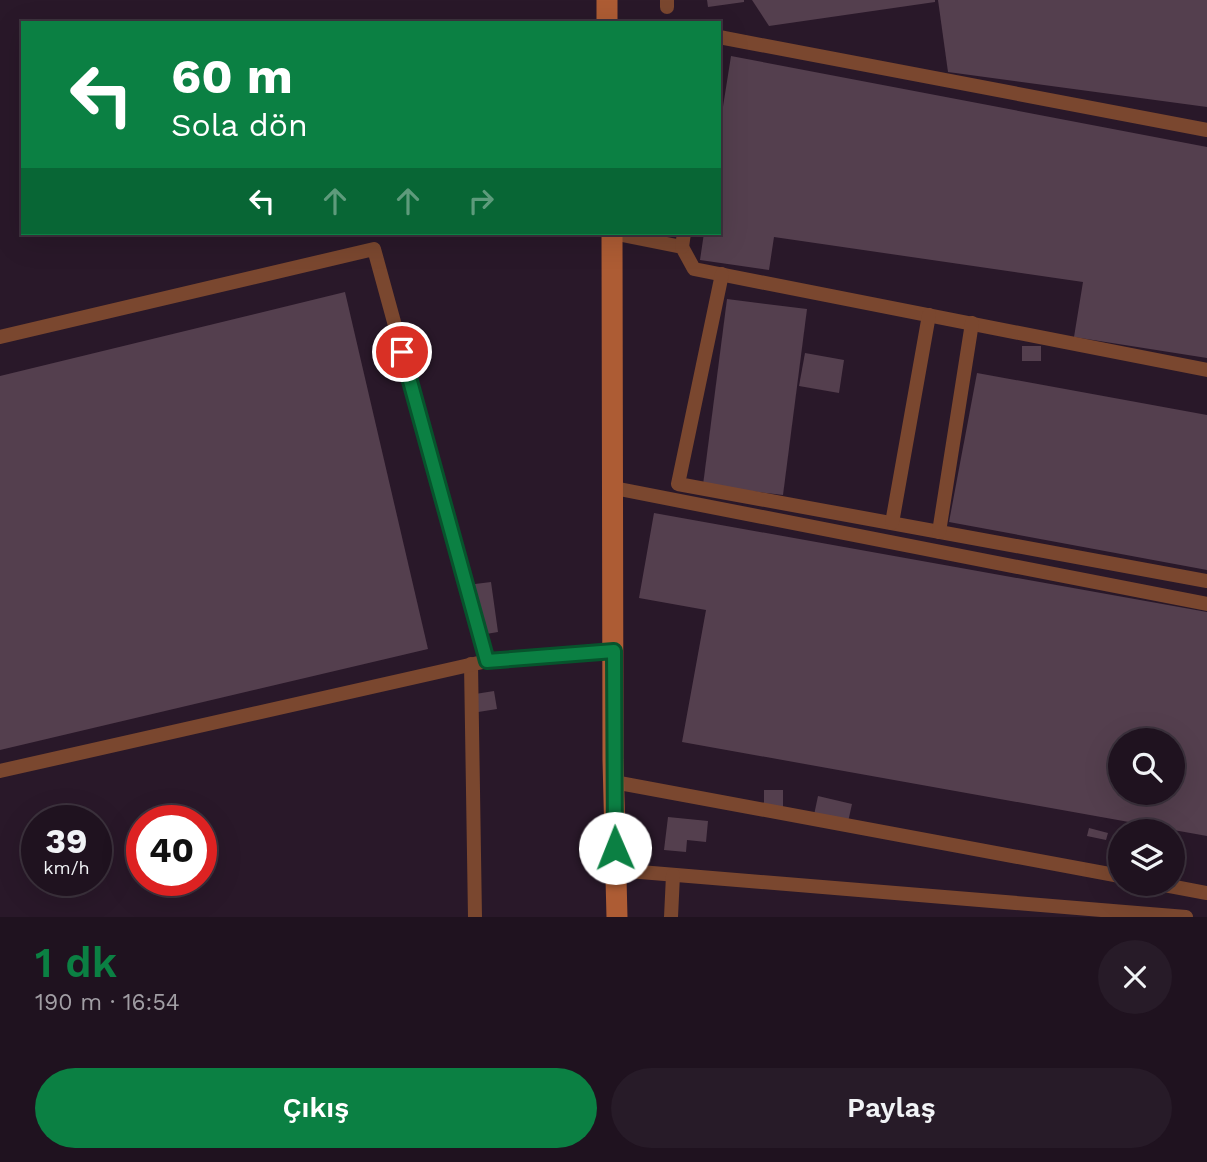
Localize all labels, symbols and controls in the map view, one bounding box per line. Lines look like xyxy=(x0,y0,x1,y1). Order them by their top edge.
text: 60 m xyxy=(171,47,293,105)
icon: left xyxy=(56,49,147,140)
text: Sola dön xyxy=(171,106,308,144)
icon: left xyxy=(243,182,281,220)
icon: ahead xyxy=(316,182,354,220)
icon: ahead xyxy=(389,182,427,220)
icon: right xyxy=(462,182,500,220)
pin xyxy=(372,322,432,382)
icon: arrive xyxy=(383,333,421,371)
map controls xyxy=(1108,728,1185,896)
button: search xyxy=(1108,728,1185,805)
speed limit sign: 40 xyxy=(126,805,217,896)
position arrow xyxy=(578,811,652,885)
button: layers xyxy=(1108,819,1185,896)
text: 39 xyxy=(45,820,88,862)
text: km/h xyxy=(43,857,90,878)
text: 1 dk xyxy=(35,938,117,987)
button: close xyxy=(1098,940,1172,1014)
text: 190 m · 16:54 xyxy=(35,989,180,1016)
button: Çıkış xyxy=(35,1068,597,1148)
button: Paylaş xyxy=(611,1068,1172,1148)

